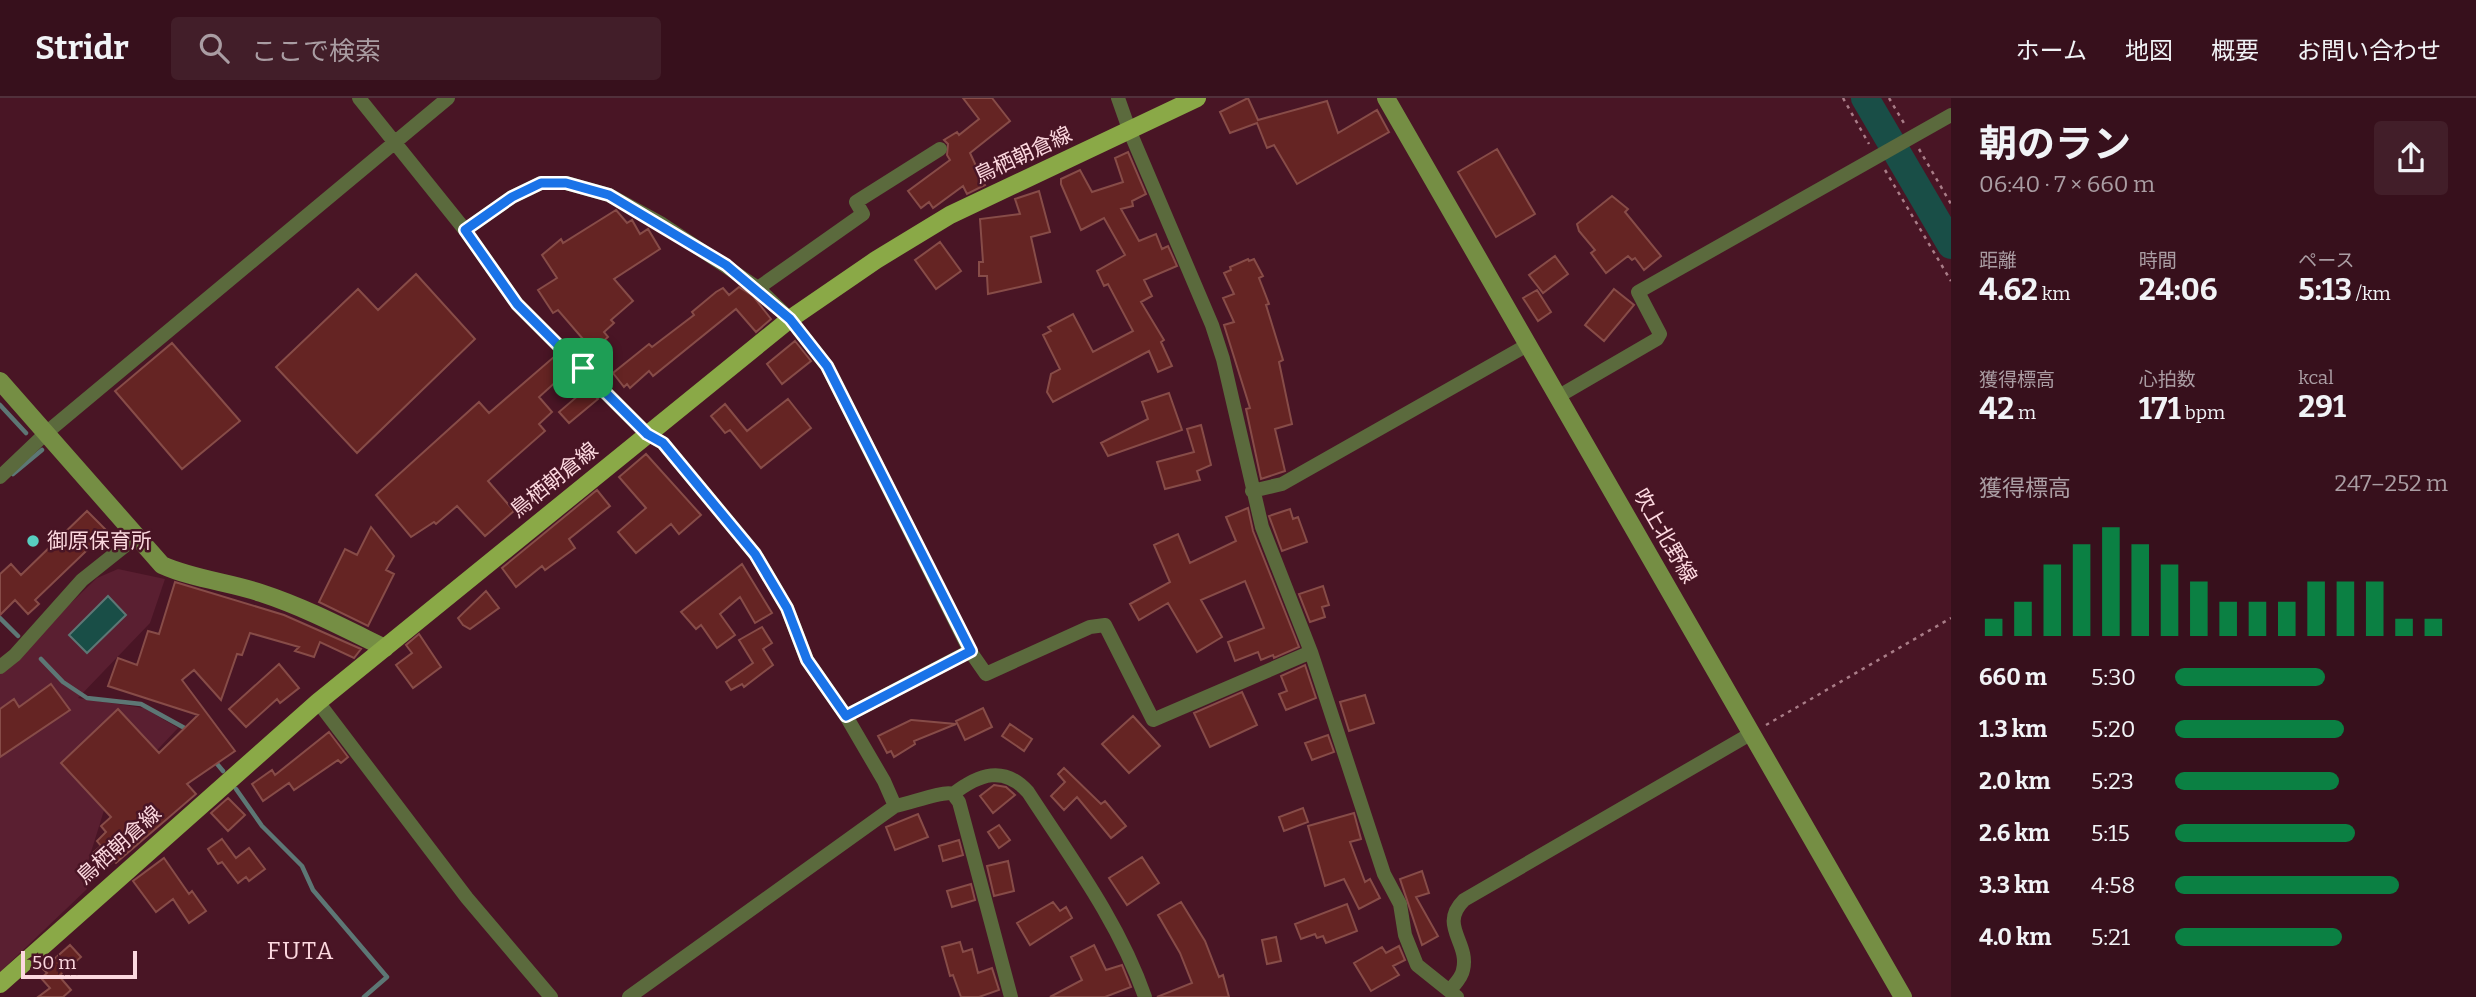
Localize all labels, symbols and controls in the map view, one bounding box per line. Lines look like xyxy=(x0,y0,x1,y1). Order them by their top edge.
search box xyxy=(171,17,661,80)
text: Stridr xyxy=(35,28,129,68)
icon: search xyxy=(195,29,233,67)
text: ここで検索 xyxy=(251,36,381,67)
text: ホーム xyxy=(2016,37,2087,65)
text: 地図 xyxy=(2125,37,2173,65)
text: 概要 xyxy=(2211,37,2259,65)
text: お問い合わせ xyxy=(2297,37,2441,65)
street label: 鳥栖朝倉線 xyxy=(970,121,1076,189)
text: 朝のラン xyxy=(1979,121,2131,167)
button: share xyxy=(2374,121,2448,195)
text: 06:40 · 7 × 660 m xyxy=(1979,170,2155,198)
text: 距離 xyxy=(1979,249,2017,272)
text: 時間 xyxy=(2139,249,2177,272)
text: ペース xyxy=(2298,249,2354,272)
text: 4.62 xyxy=(1979,272,2038,308)
text: 24:06 xyxy=(2139,272,2218,308)
text: 5:13 xyxy=(2298,272,2352,308)
text: km xyxy=(2038,282,2070,305)
text: /km xyxy=(2352,282,2391,305)
pin xyxy=(553,338,613,398)
icon: arrive xyxy=(564,349,602,387)
text: kcal xyxy=(2298,366,2334,389)
text: 獲得標高 xyxy=(1979,368,2055,391)
text: 心拍数 xyxy=(2139,368,2196,391)
text: 291 xyxy=(2298,389,2346,425)
text: 42 xyxy=(1979,391,2014,427)
text: 171 xyxy=(2139,391,2181,427)
text: m xyxy=(2014,401,2036,424)
text: bpm xyxy=(2181,401,2225,424)
street label: 鳥栖朝倉線 xyxy=(505,437,603,523)
text: 247–252 m xyxy=(2334,469,2448,497)
text: 獲得標高 xyxy=(1979,474,2071,502)
street label: 吹上北野線 xyxy=(1627,484,1703,588)
place label: 御原保育所 xyxy=(47,528,152,554)
marker: 御原保育所 xyxy=(25,533,41,549)
text: 660 m xyxy=(1979,663,2047,691)
text: 5:30 xyxy=(2091,663,2136,691)
text: 1.3 km xyxy=(1979,715,2047,743)
text: 5:20 xyxy=(2091,715,2135,743)
text: 2.0 km xyxy=(1979,767,2050,795)
text: 5:23 xyxy=(2091,767,2134,795)
street label: 鳥栖朝倉線 xyxy=(71,800,167,890)
text: 2.6 km xyxy=(1979,819,2050,847)
text: 5:15 xyxy=(2091,819,2130,847)
text: 3.3 km xyxy=(1979,871,2049,899)
text: 4:58 xyxy=(2091,871,2135,899)
text: 4.0 km xyxy=(1979,923,2051,951)
text: 5:21 xyxy=(2091,923,2130,951)
district label: FUTA xyxy=(267,937,335,965)
scale bar xyxy=(21,948,136,980)
text: 50 m xyxy=(32,951,76,974)

